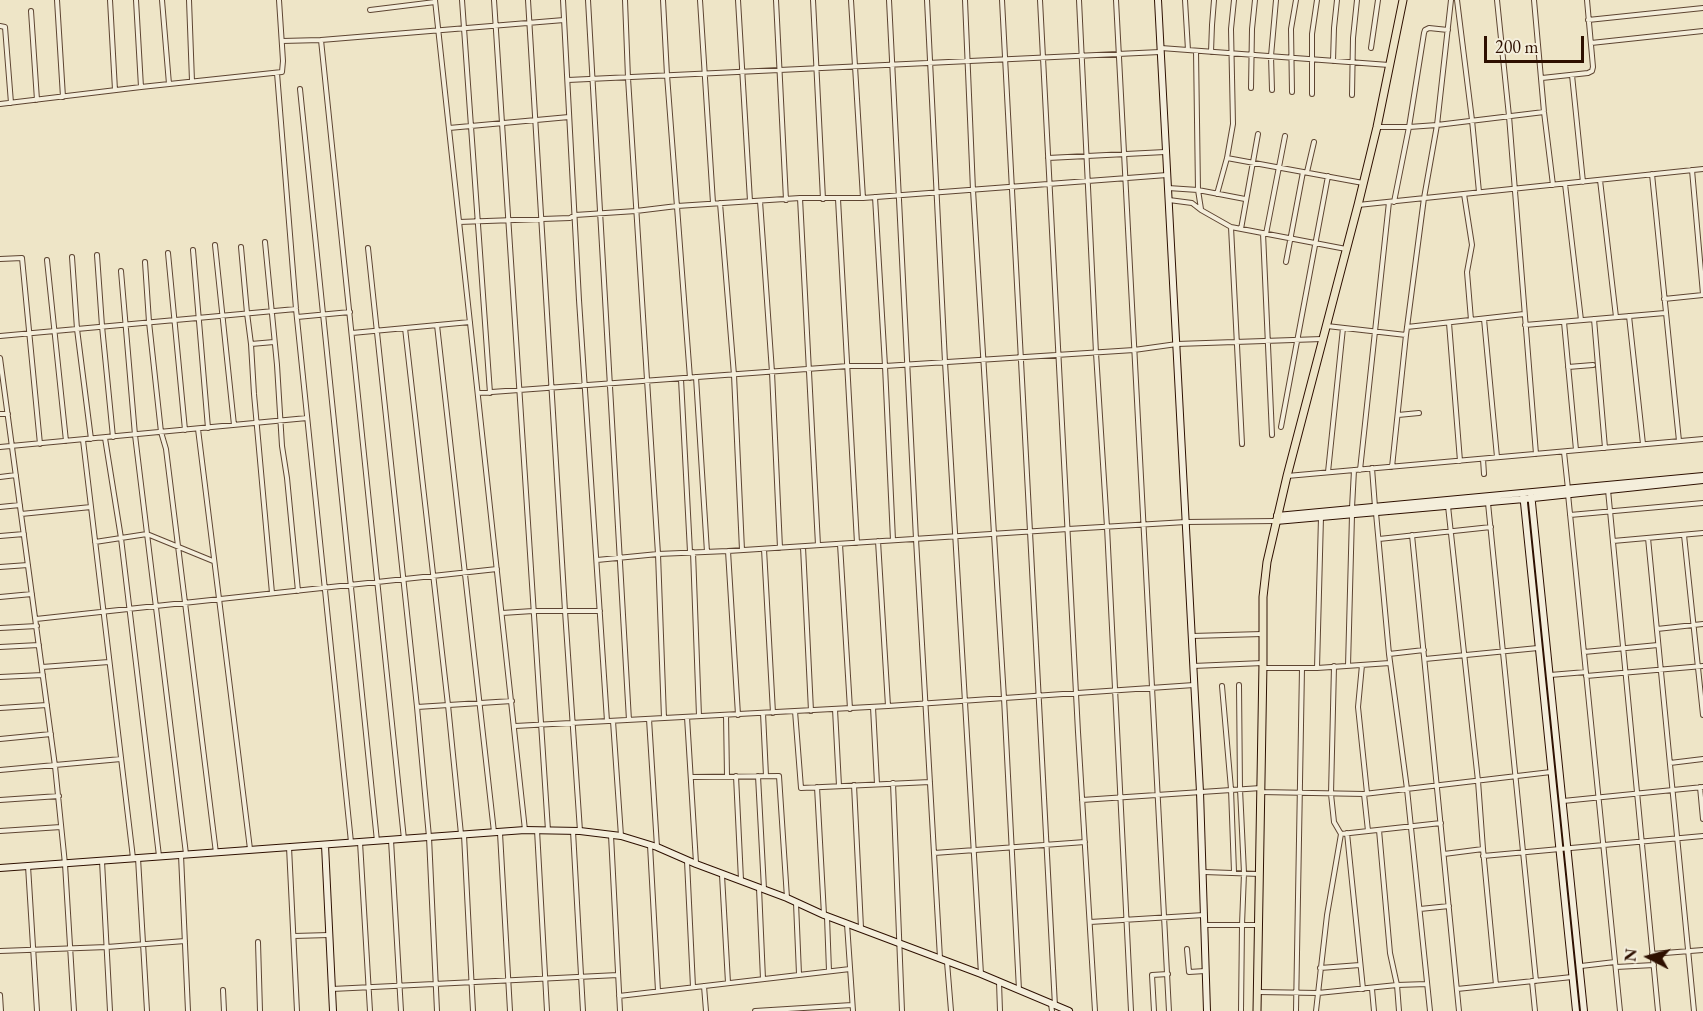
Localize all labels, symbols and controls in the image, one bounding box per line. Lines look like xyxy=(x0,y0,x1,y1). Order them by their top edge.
scale bar xyxy=(1487,24,1588,62)
text: 200 m xyxy=(1495,35,1539,58)
north arrow xyxy=(1619,927,1679,987)
text: N xyxy=(1619,948,1642,963)

